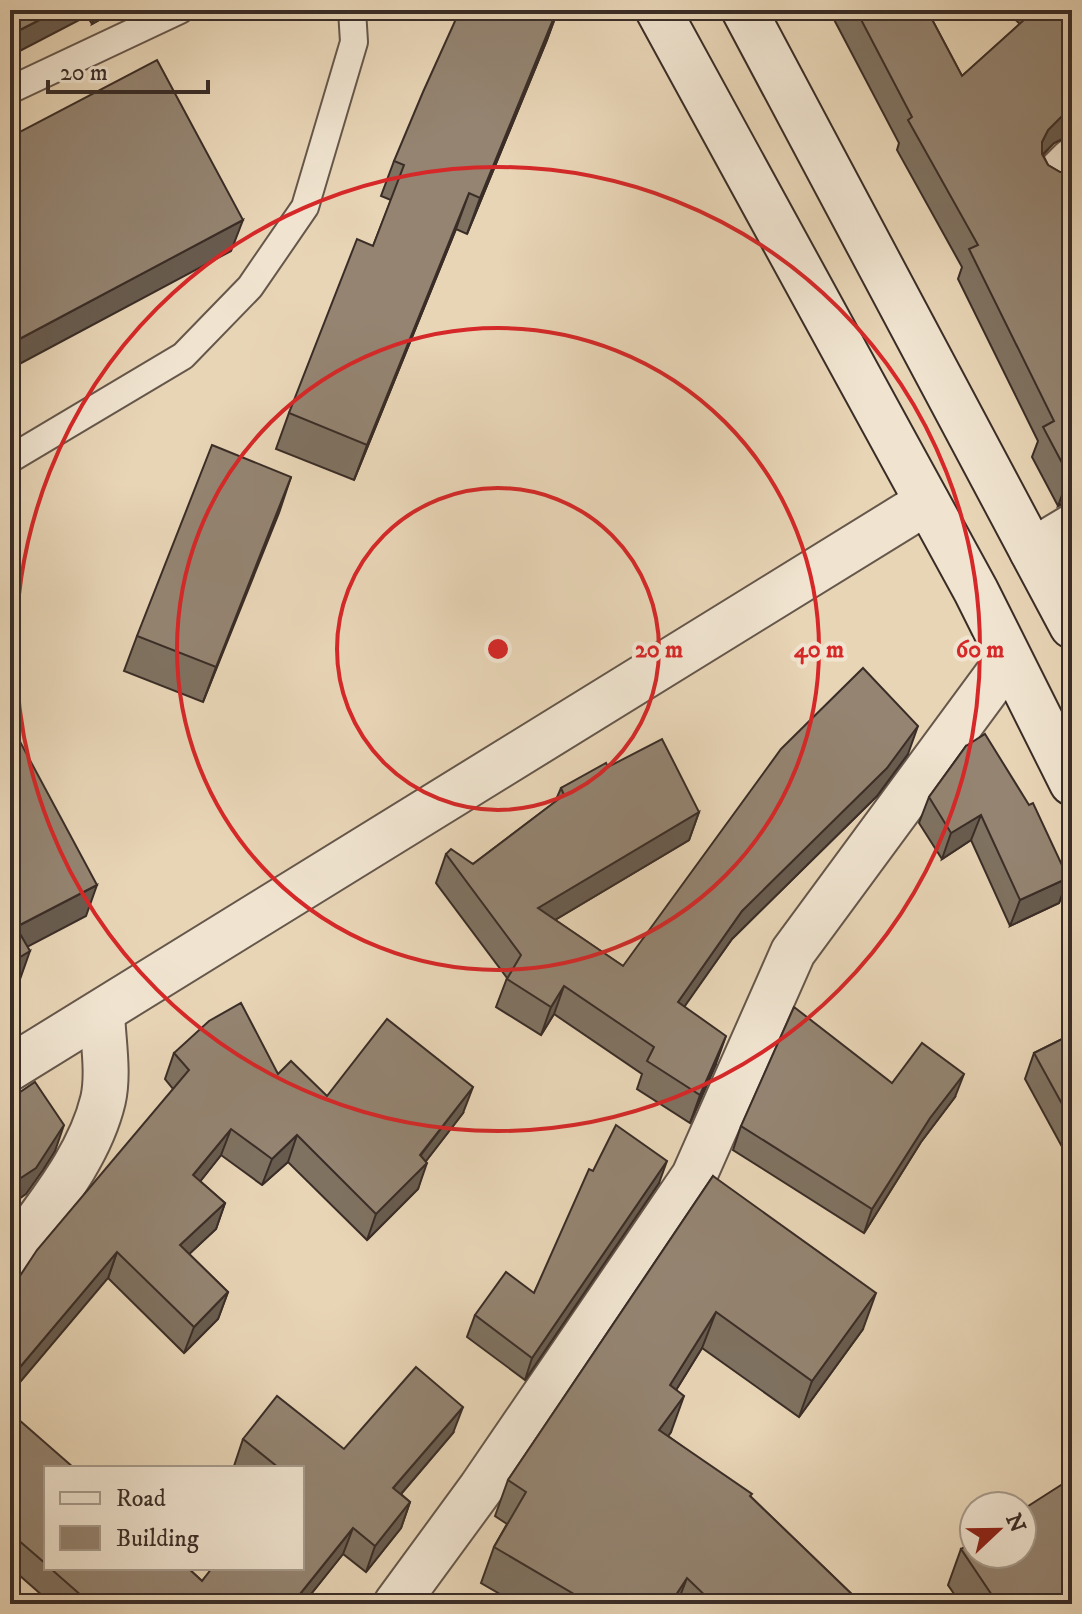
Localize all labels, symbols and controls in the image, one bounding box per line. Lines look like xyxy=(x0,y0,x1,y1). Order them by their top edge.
scale bar xyxy=(48,44,208,94)
text: 20 m xyxy=(60,58,108,88)
centre of rings xyxy=(484,635,512,663)
text: 20 m xyxy=(635,635,683,665)
text: 40 m xyxy=(794,635,844,665)
text: 60 m xyxy=(956,635,1004,665)
legend xyxy=(44,1466,304,1570)
text: Road xyxy=(116,1484,166,1514)
north arrow xyxy=(958,1490,1038,1570)
text: N xyxy=(999,1510,1031,1537)
text: Building xyxy=(116,1524,199,1554)

